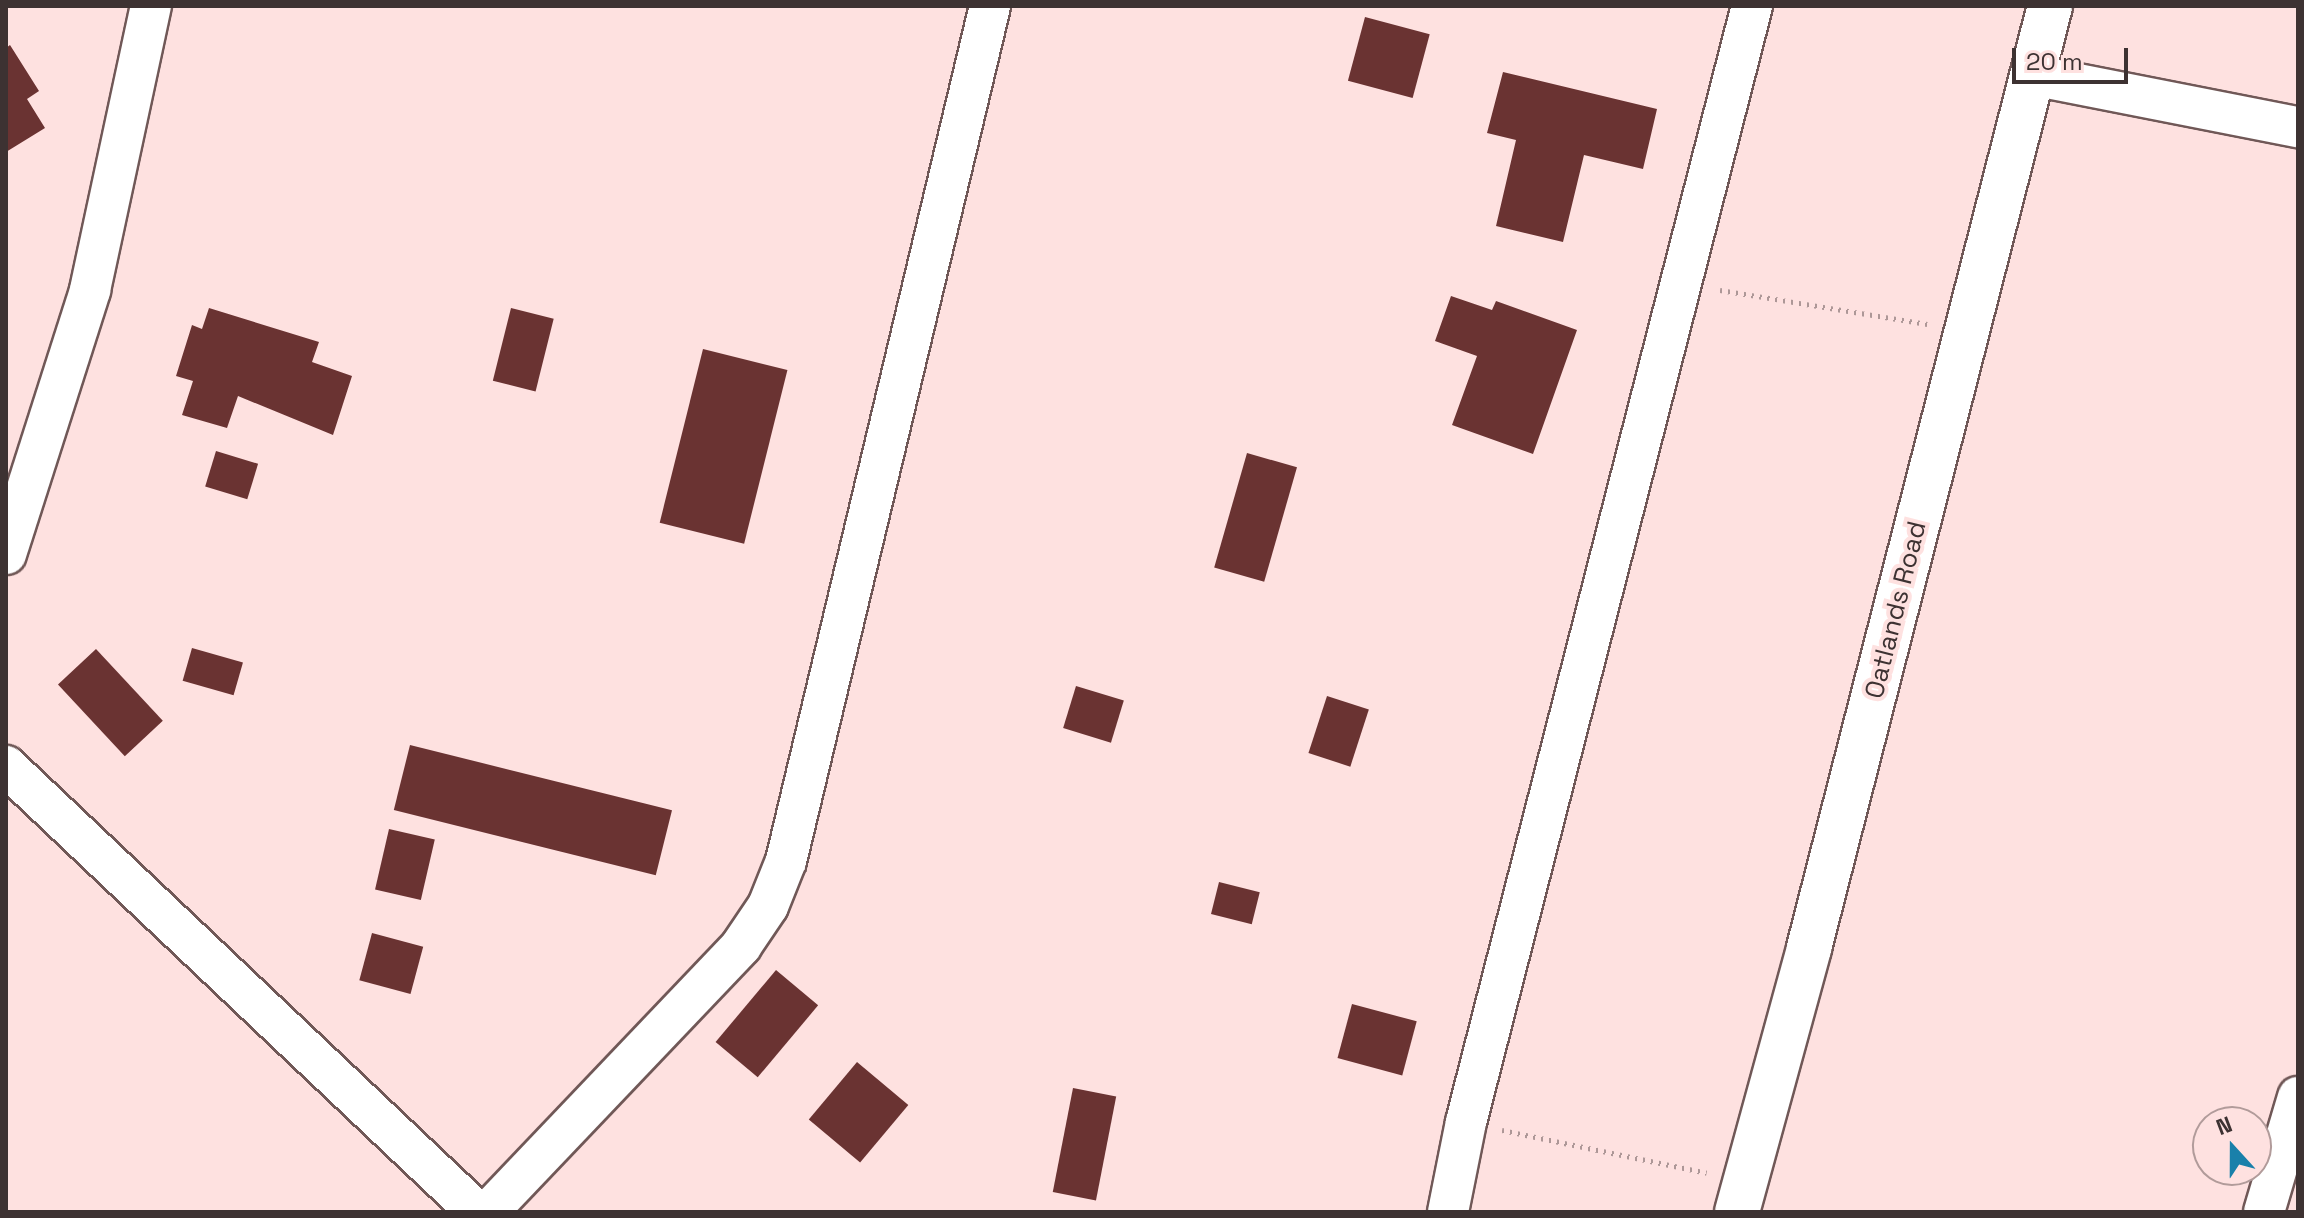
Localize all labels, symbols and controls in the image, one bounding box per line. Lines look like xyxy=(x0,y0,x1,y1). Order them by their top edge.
scale bar xyxy=(2016,32,2132,82)
text: 20 m xyxy=(2026,46,2083,77)
street label: Oatlands Road xyxy=(1859,518,1933,702)
north arrow xyxy=(2192,1106,2272,1186)
text: N xyxy=(2212,1110,2236,1141)

